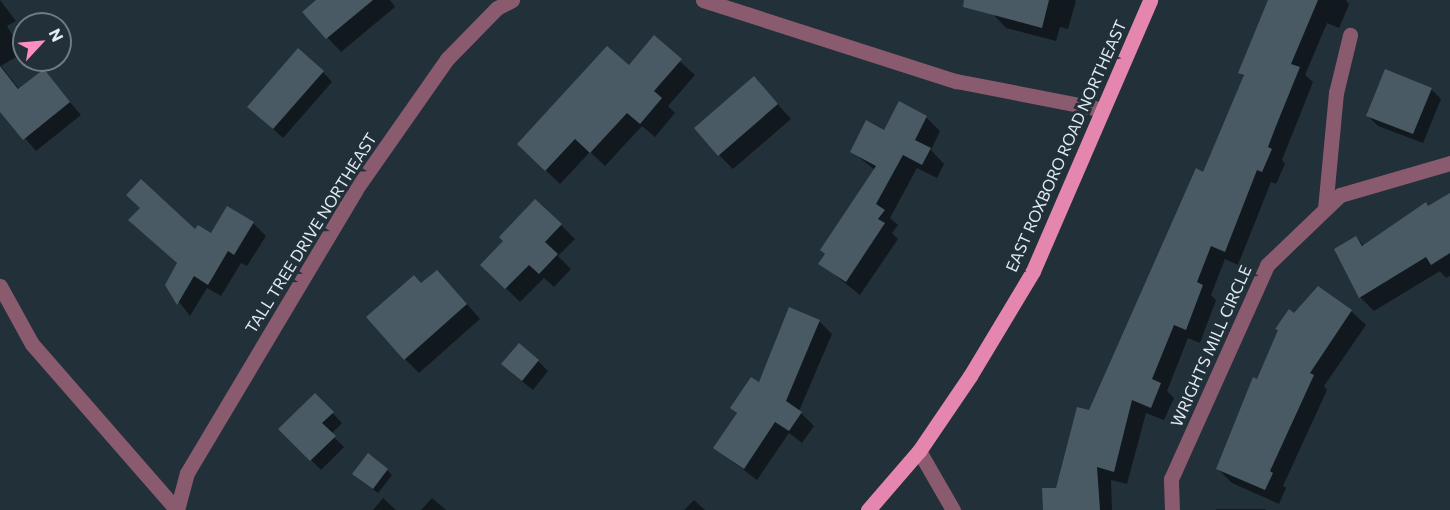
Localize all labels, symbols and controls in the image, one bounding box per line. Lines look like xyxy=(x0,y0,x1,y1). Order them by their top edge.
north arrow xyxy=(12,12,72,72)
street label: EAST ROXBORO ROAD NORTHEAST xyxy=(1002,17,1130,275)
text: N xyxy=(46,25,68,44)
street label: TALL TREE DRIVE NORTHEAST xyxy=(241,129,381,337)
street label: WRIGHTS MILL CIRCLE xyxy=(1167,262,1255,430)

